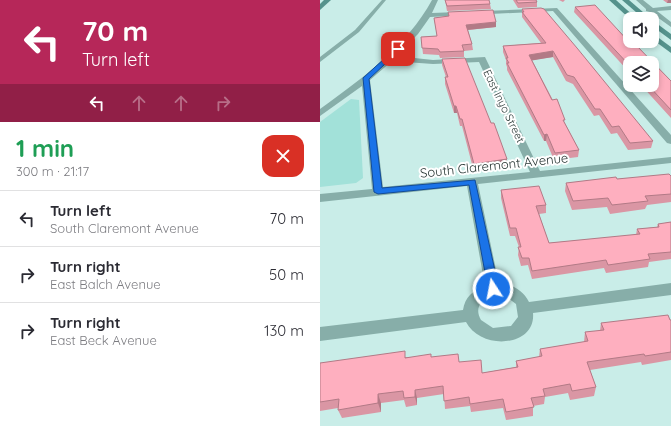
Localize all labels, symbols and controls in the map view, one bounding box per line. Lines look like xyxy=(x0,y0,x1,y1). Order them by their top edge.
map controls xyxy=(623,12,659,92)
button: sound xyxy=(623,12,659,48)
text: 70 m xyxy=(82,13,148,48)
icon: left xyxy=(16,16,68,68)
pin xyxy=(381,32,415,66)
icon: arrive xyxy=(387,38,409,60)
text: Turn left xyxy=(82,48,150,71)
button: layers xyxy=(623,56,659,92)
street label: East Inyo Street xyxy=(480,67,528,145)
icon: left xyxy=(86,92,108,114)
icon: ahead xyxy=(128,92,150,114)
icon: ahead xyxy=(170,92,192,114)
icon: right xyxy=(212,92,234,114)
text: 1 min xyxy=(16,133,74,163)
button: close xyxy=(262,135,304,177)
street label: South Claremont Avenue xyxy=(419,149,569,181)
text: 300 m · 21:17 xyxy=(16,163,89,179)
text: Turn left xyxy=(50,201,112,220)
icon: left xyxy=(16,208,38,230)
text: 70 m xyxy=(270,209,304,228)
text: South Claremont Avenue xyxy=(50,220,199,236)
text: Turn right xyxy=(50,257,121,276)
icon: right xyxy=(16,264,38,286)
text: 50 m xyxy=(269,265,304,284)
position arrow xyxy=(472,268,514,310)
text: East Balch Avenue xyxy=(50,276,161,292)
text: Turn right xyxy=(50,313,121,332)
icon: right xyxy=(16,320,38,342)
text: 130 m xyxy=(264,321,304,340)
text: East Beck Avenue xyxy=(50,332,157,348)

